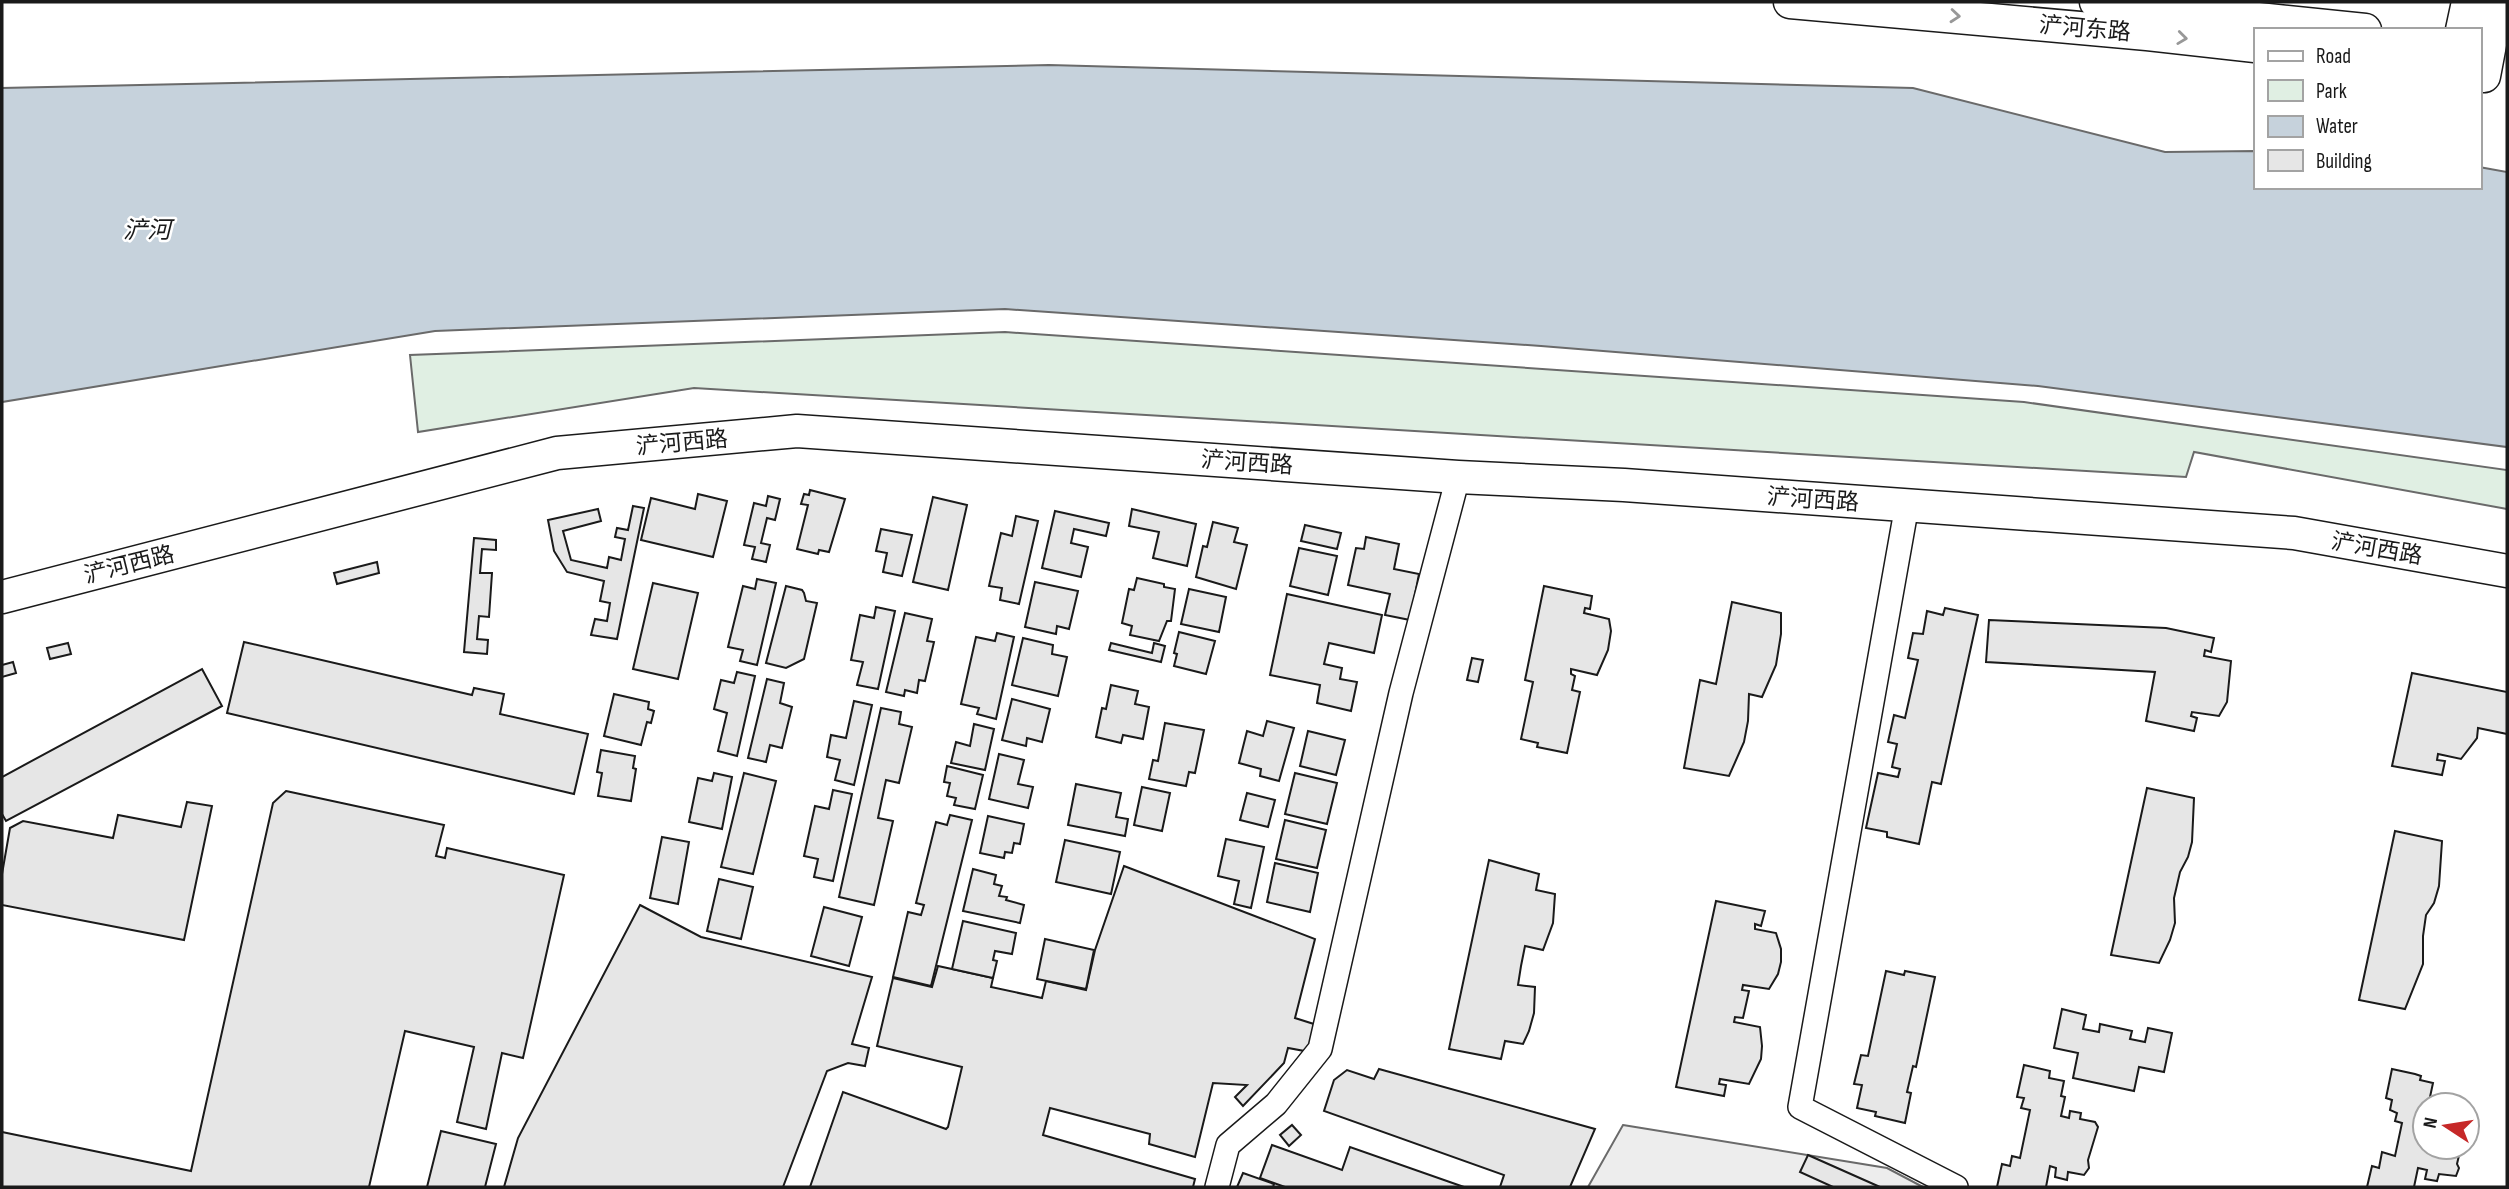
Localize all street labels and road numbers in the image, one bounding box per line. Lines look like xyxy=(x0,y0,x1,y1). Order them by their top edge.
street label: 浐河东路 xyxy=(2038,11,2132,47)
street label: 浐河西路 xyxy=(635,425,729,461)
street label: 浐河西路 xyxy=(1200,446,1294,480)
street label: 浐河西路 xyxy=(1766,483,1860,517)
street label: 浐河西路 xyxy=(2329,527,2425,571)
street label: 浐河西路 xyxy=(81,540,177,590)

